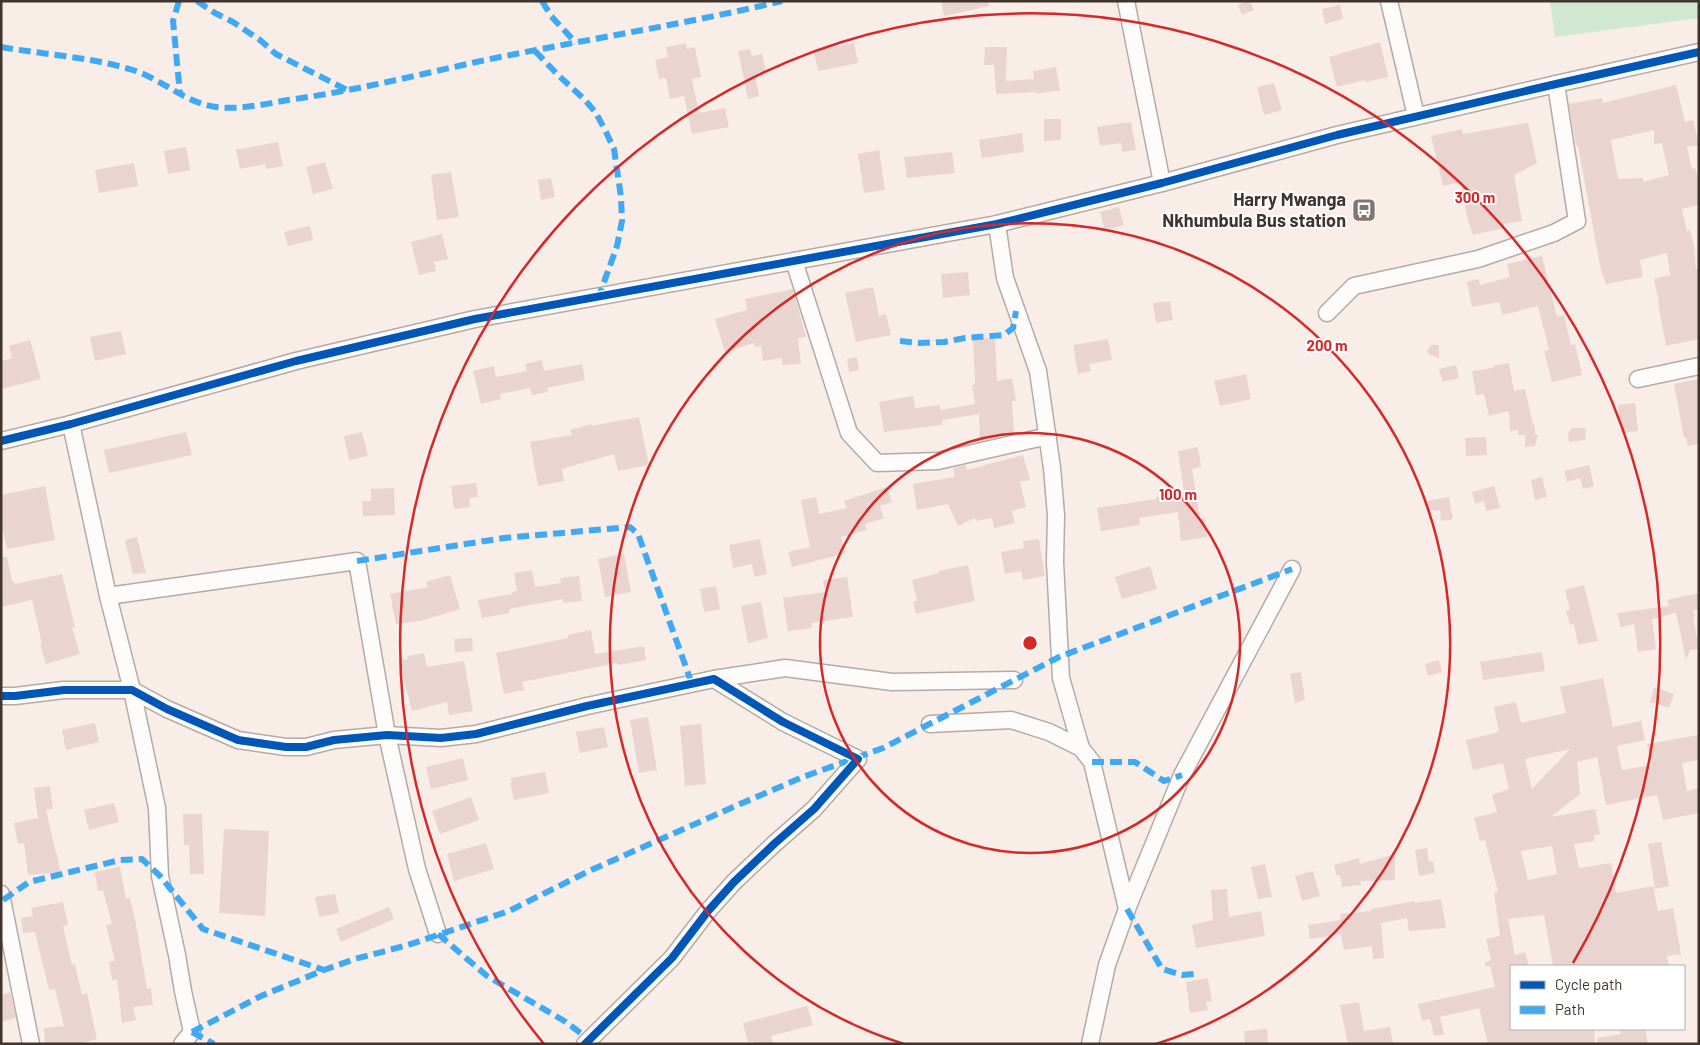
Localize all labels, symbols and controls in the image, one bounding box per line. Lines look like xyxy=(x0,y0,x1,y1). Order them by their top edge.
place label: Harry Mwanga Nkhumbula Bus station xyxy=(1162,188,1346,231)
text: 300 m xyxy=(1455,188,1495,206)
bus stop icon: Harry Mwanga Nkhumbula Bus station xyxy=(1351,197,1377,223)
text: 200 m xyxy=(1306,336,1348,354)
text: 100 m xyxy=(1159,485,1197,503)
centre of rings xyxy=(1021,634,1039,652)
legend xyxy=(1510,965,1685,1030)
text: Cycle path xyxy=(1555,975,1622,993)
text: Path xyxy=(1555,1000,1585,1018)

